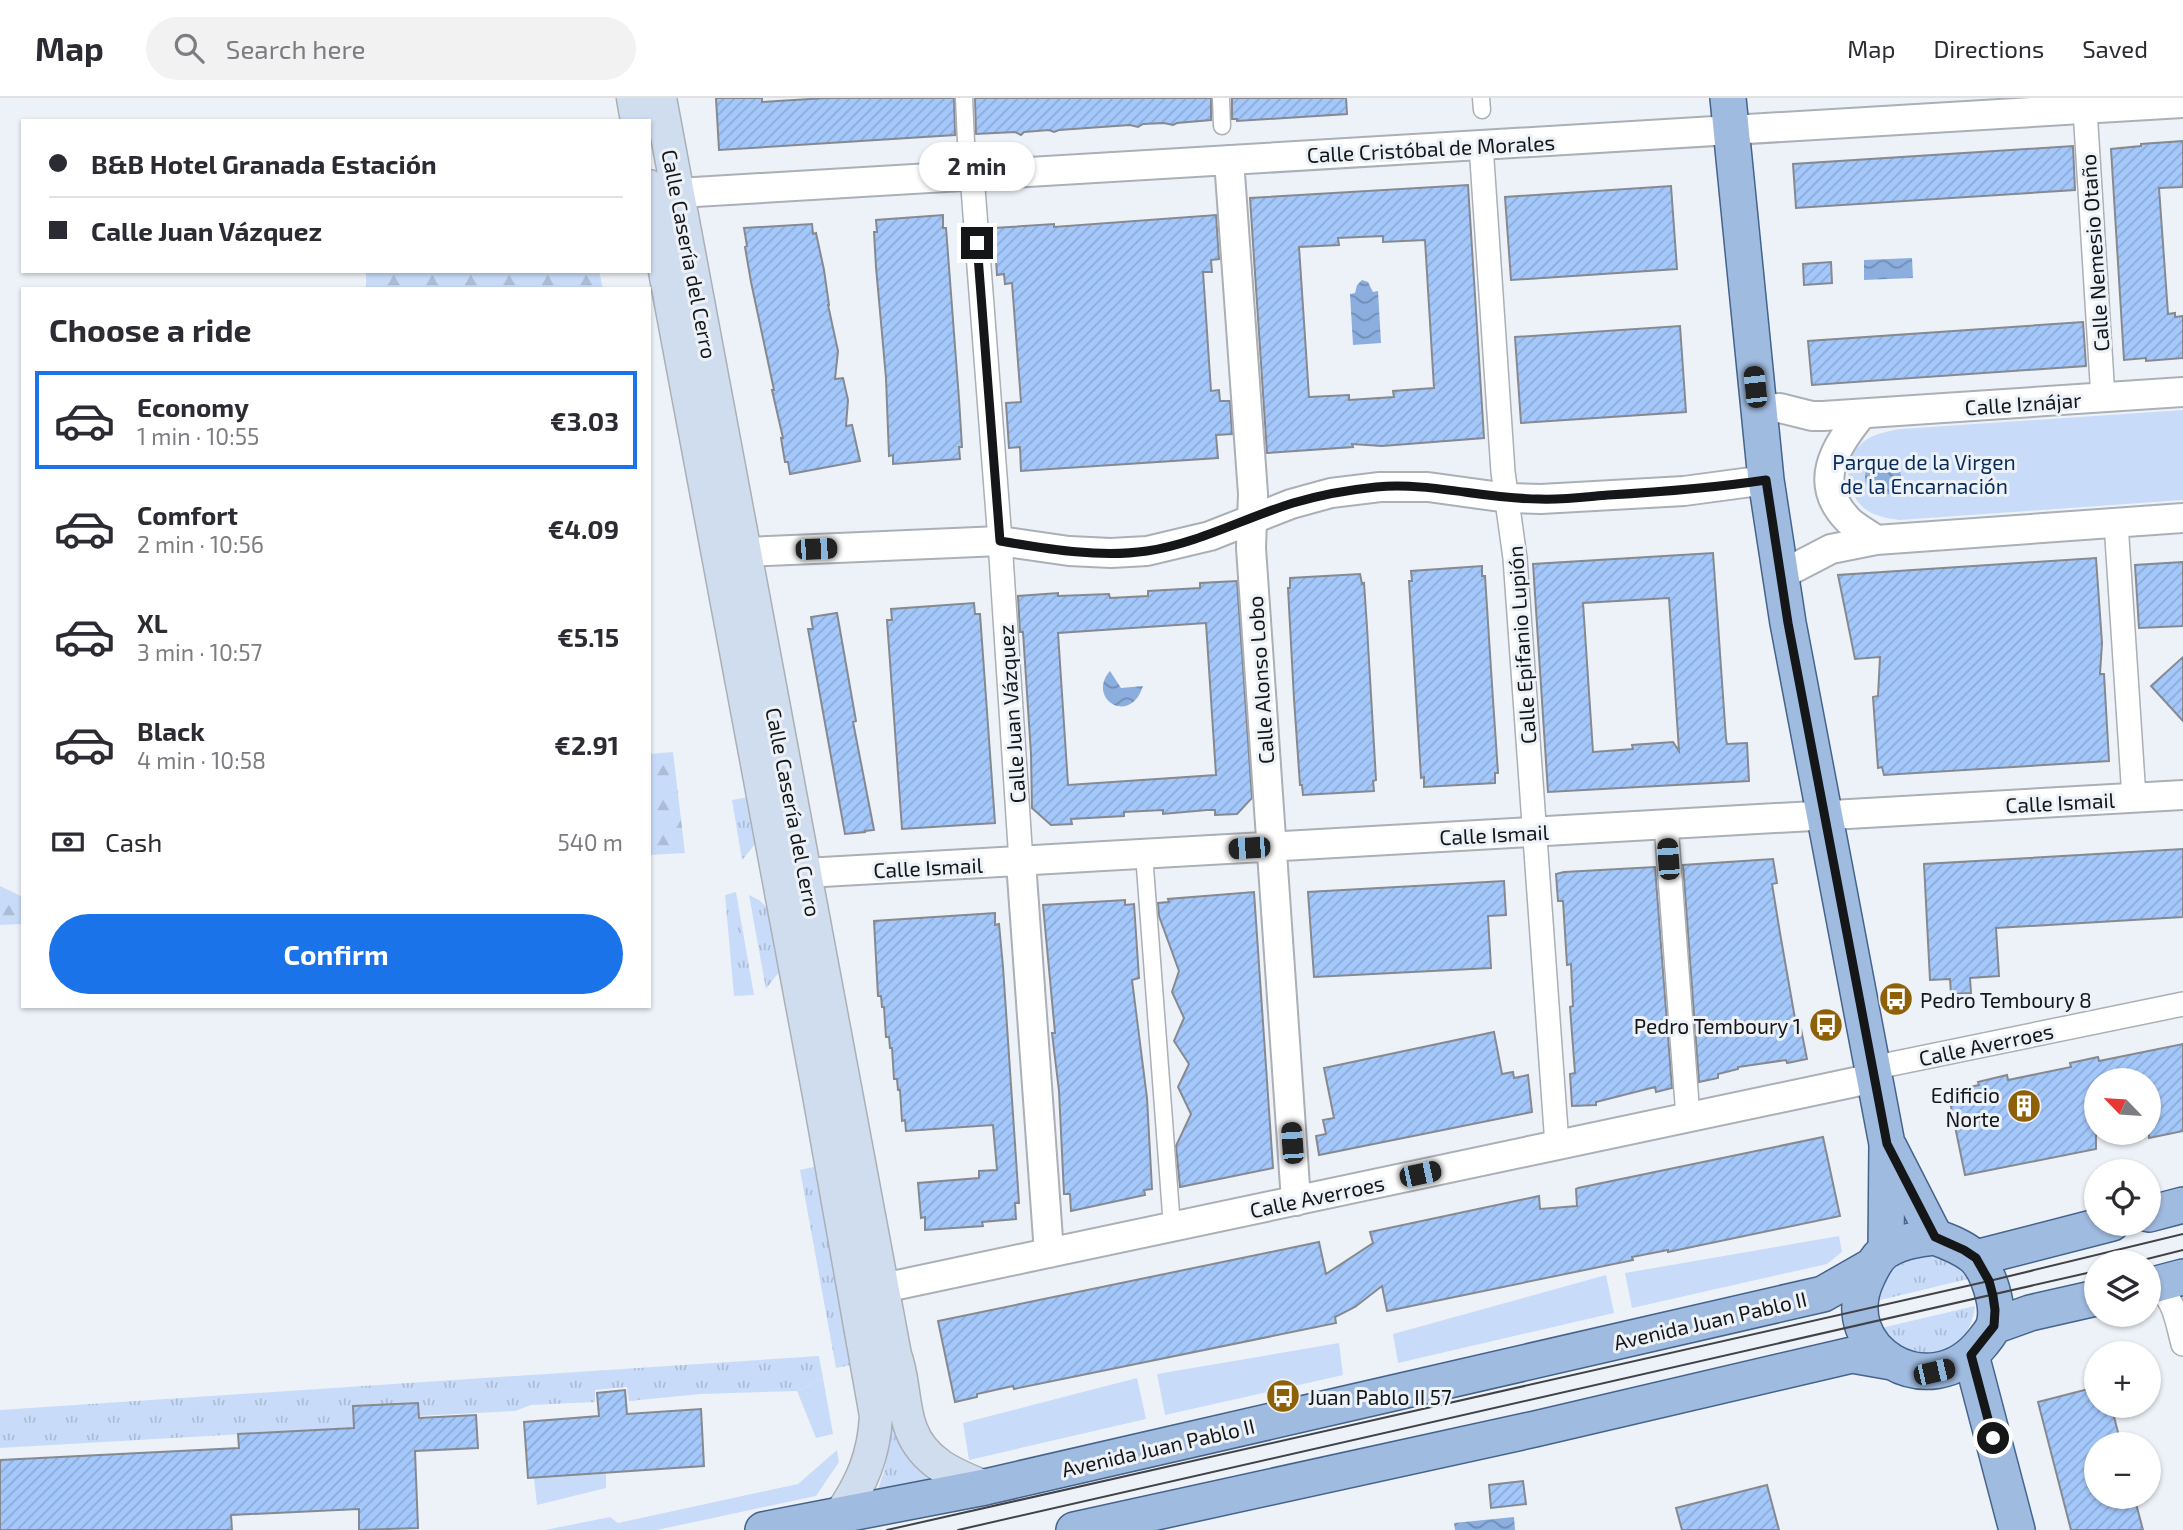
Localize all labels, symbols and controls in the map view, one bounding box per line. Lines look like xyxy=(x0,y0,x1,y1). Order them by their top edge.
search box xyxy=(146,17,636,80)
text: Map xyxy=(35,28,104,68)
icon: search xyxy=(170,29,208,67)
text: Search here xyxy=(226,33,365,64)
text: Map xyxy=(1847,34,1895,63)
text: Directions xyxy=(1933,34,2044,63)
text: Saved xyxy=(2082,34,2148,63)
street label: Calle Cristóbal de Morales xyxy=(1306,129,1556,167)
callout: 2 min xyxy=(919,142,1035,190)
street label: Calle Casería del Cerro xyxy=(657,147,723,361)
text: B&B Hotel Granada Estación xyxy=(91,148,437,179)
text: 2 min xyxy=(948,152,1006,180)
street label: Calle Nemesio Otaño xyxy=(2075,153,2113,353)
text: Calle Juan Vázquez xyxy=(91,215,322,246)
route end xyxy=(961,227,993,259)
text: Choose a ride xyxy=(49,310,252,348)
car xyxy=(1743,365,1768,409)
street label: Calle Iznájar xyxy=(1964,386,2083,421)
icon: car xyxy=(53,389,116,452)
text: Economy xyxy=(137,391,249,422)
text: €3.03 xyxy=(550,405,619,436)
text: 1 min · 10:55 xyxy=(137,422,259,450)
park label: Parque de la Virgen de la Encarnación xyxy=(1832,449,2016,498)
icon: car xyxy=(53,497,116,560)
text: Comfort xyxy=(137,499,238,530)
text: €4.09 xyxy=(548,513,619,544)
text: 2 min · 10:56 xyxy=(137,530,264,558)
car xyxy=(795,538,838,560)
street label: Calle Epifanio Lupión xyxy=(1502,545,1540,745)
street label: Calle Alonso Lobo xyxy=(1242,595,1278,765)
icon: car xyxy=(53,605,116,668)
text: XL xyxy=(137,607,168,638)
text: €5.15 xyxy=(557,621,619,652)
street label: Calle Juan Vázquez xyxy=(992,624,1030,804)
text: 3 min · 10:57 xyxy=(137,638,262,666)
street label: Calle Casería del Cerro xyxy=(761,705,827,919)
icon: car xyxy=(53,713,116,776)
text: Black xyxy=(137,715,205,746)
text: €2.91 xyxy=(554,729,619,760)
text: 4 min · 10:58 xyxy=(137,746,266,774)
street label: Calle Ismail xyxy=(2005,787,2116,817)
street label: Calle Ismail xyxy=(1439,819,1550,849)
icon: cash xyxy=(49,823,87,861)
text: Cash xyxy=(105,826,162,857)
text: 540 m xyxy=(557,828,623,856)
car xyxy=(1228,836,1271,860)
car xyxy=(1657,837,1680,881)
street label: Calle Ismail xyxy=(873,852,984,882)
button: Confirm xyxy=(49,914,623,994)
bus stop icon: Pedro Temboury 8 xyxy=(1877,980,1915,1018)
place label: Pedro Temboury 8 xyxy=(1920,987,2092,1012)
bus stop icon: Pedro Temboury 1 xyxy=(1807,1006,1845,1044)
place label: Pedro Temboury 1 xyxy=(1634,1013,1801,1038)
street label: Calle Averroes xyxy=(1916,1018,2056,1070)
north arrow xyxy=(2084,1068,2161,1144)
map controls xyxy=(2084,1068,2161,1509)
place label: Edificio Norte xyxy=(1931,1082,2000,1131)
building icon: Edificio Norte xyxy=(2005,1087,2043,1125)
car xyxy=(1281,1121,1304,1165)
car xyxy=(1398,1159,1443,1189)
button: locate xyxy=(2084,1159,2161,1236)
street label: Calle Averroes xyxy=(1247,1170,1387,1222)
button: layers xyxy=(2084,1250,2161,1327)
street label: Avenida Juan Pablo II xyxy=(1611,1286,1809,1354)
button: + xyxy=(2084,1341,2161,1418)
car xyxy=(1912,1357,1957,1387)
bus stop icon: Juan Pablo II 57 xyxy=(1264,1377,1302,1415)
place label: Juan Pablo II 57 xyxy=(1308,1384,1452,1409)
street label: Avenida Juan Pablo II xyxy=(1059,1413,1257,1481)
route start xyxy=(1977,1422,2009,1454)
button: − xyxy=(2084,1432,2161,1509)

